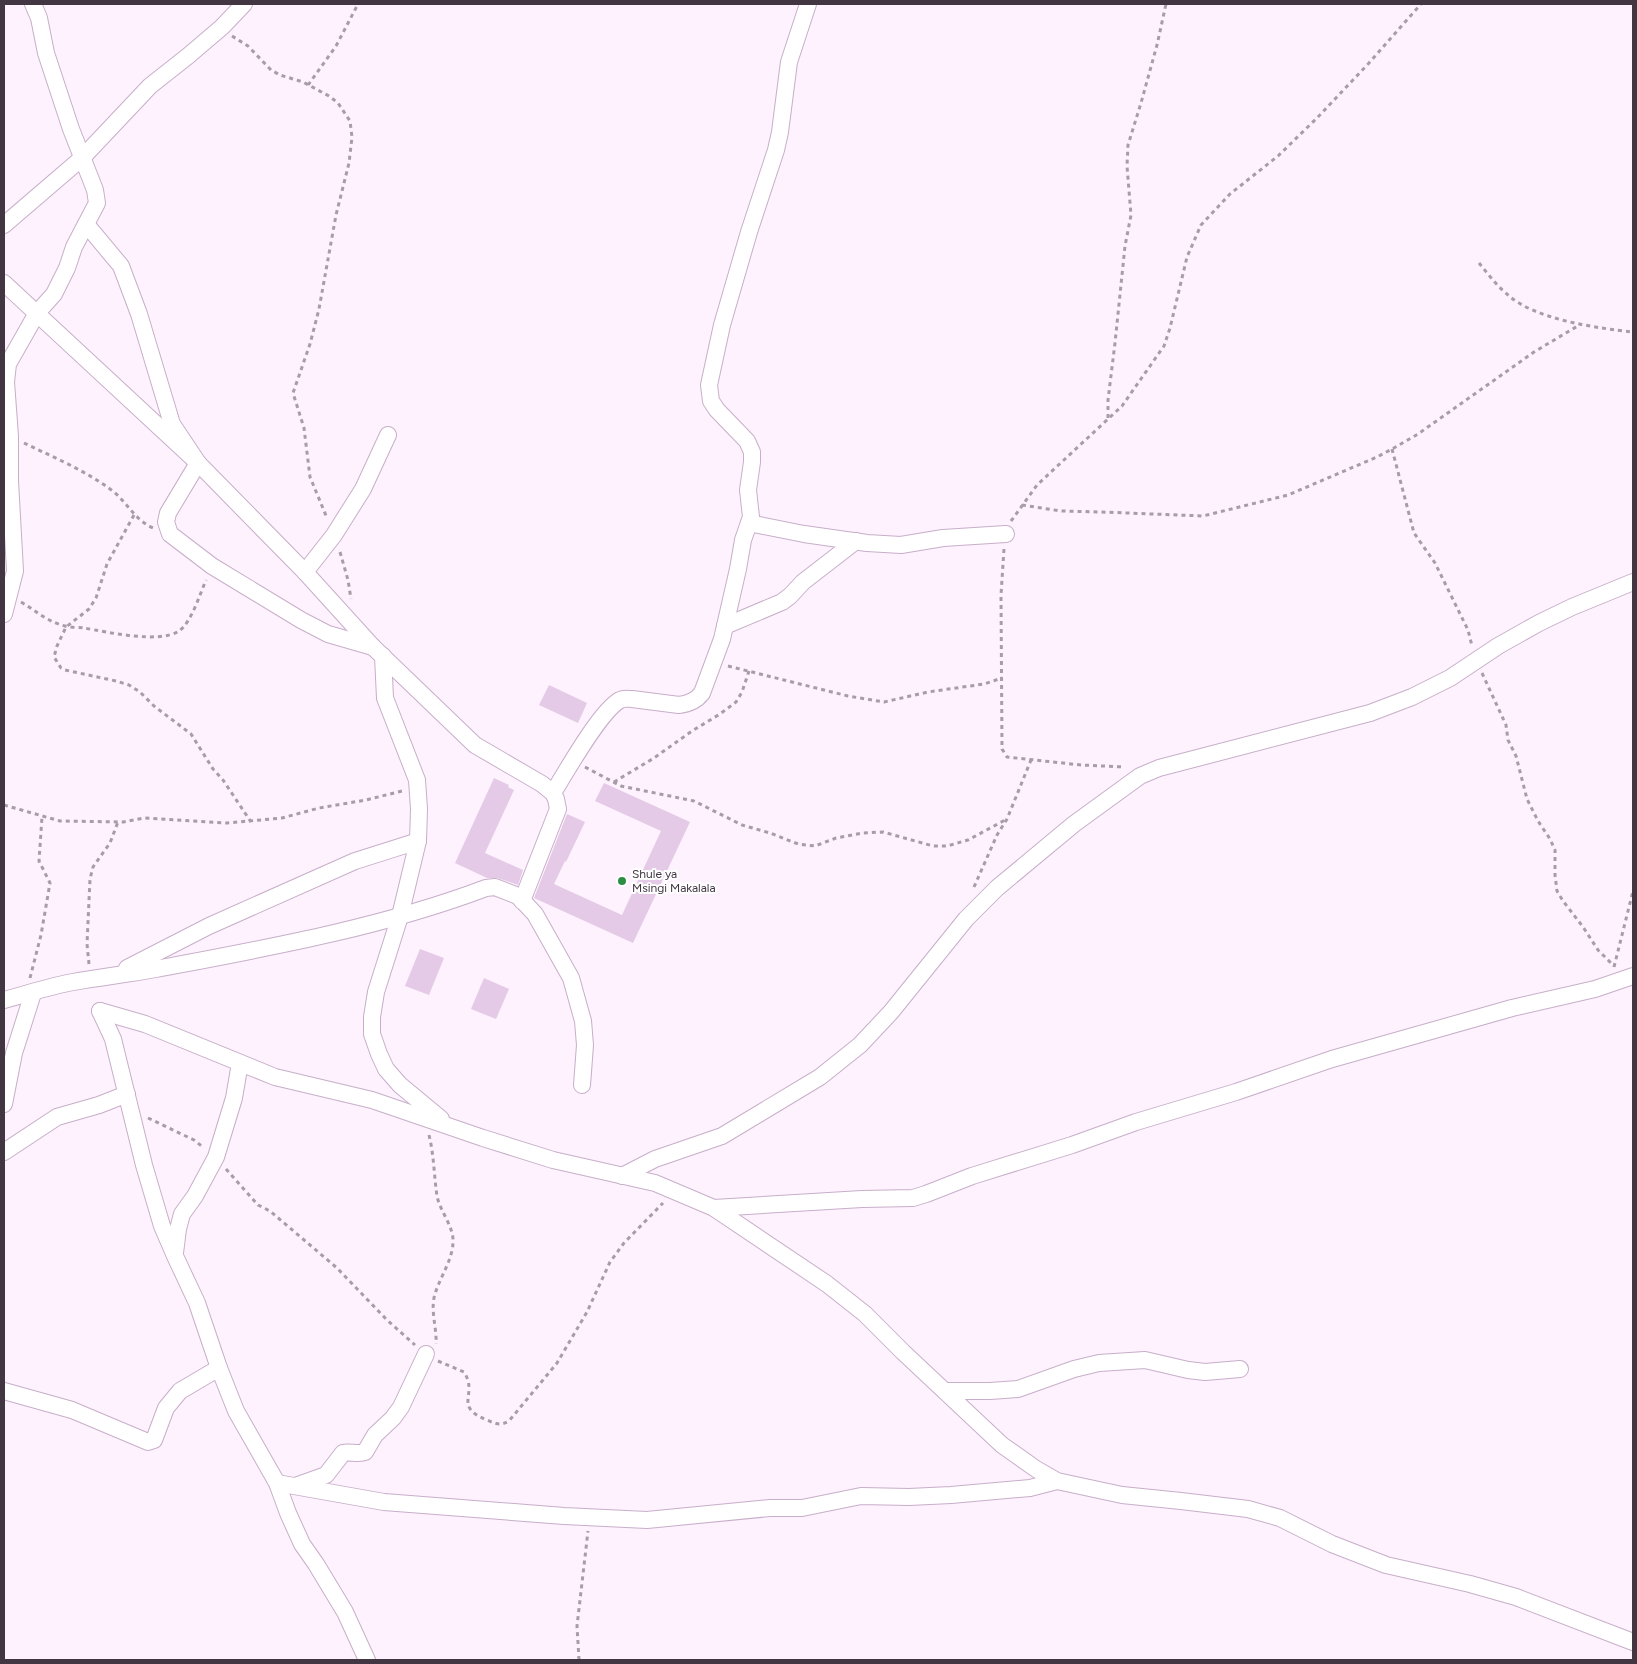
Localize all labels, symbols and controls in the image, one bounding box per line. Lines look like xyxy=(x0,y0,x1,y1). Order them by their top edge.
place label: Shule ya Msingi Makalala xyxy=(632,867,716,895)
marker: Shule ya Msingi Makalala xyxy=(616,875,628,887)

